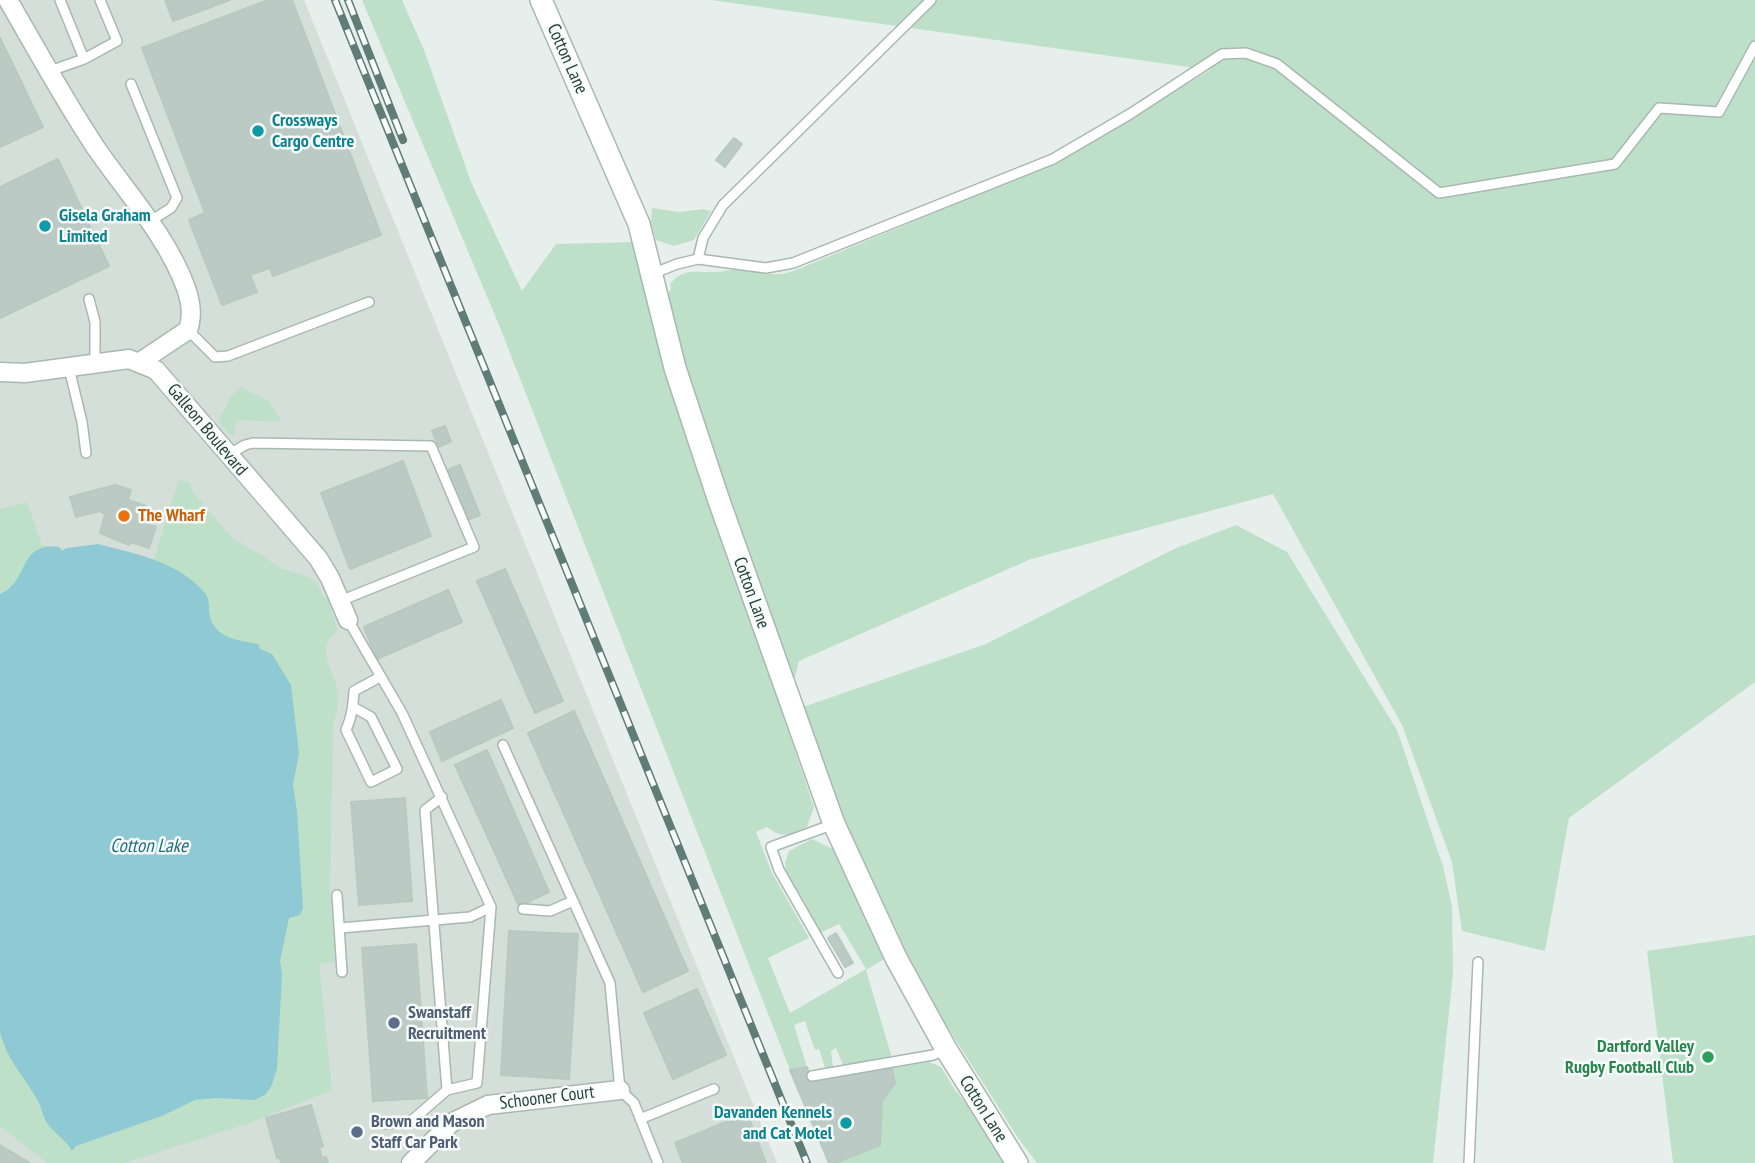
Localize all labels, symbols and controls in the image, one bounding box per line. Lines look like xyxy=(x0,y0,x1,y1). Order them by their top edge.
street label: Cotton Lane xyxy=(542,21,592,97)
place label: Crossways Cargo Centre xyxy=(272,110,354,152)
marker: Crossways Cargo Centre xyxy=(250,123,266,139)
place label: Gisela Graham Limited xyxy=(59,205,151,248)
marker: Gisela Graham Limited xyxy=(37,218,53,234)
street label: Galleon Boulevard xyxy=(162,380,252,480)
place label: The Wharf xyxy=(138,505,205,527)
marker: The Wharf xyxy=(116,508,132,524)
street label: Cotton Lane xyxy=(728,554,774,632)
water label: Cotton Lake xyxy=(110,836,188,858)
place label: Swanstaff Recruitment xyxy=(408,1002,486,1044)
marker: Swanstaff Recruitment xyxy=(386,1015,402,1031)
place label: Dartford Valley Rugby Football Club xyxy=(1565,1036,1694,1078)
marker: Dartford Valley Rugby Football Club xyxy=(1700,1049,1716,1065)
street label: Cotton Lane xyxy=(954,1072,1012,1146)
street label: Schooner Court xyxy=(498,1081,596,1115)
place label: Davanden Kennels and Cat Motel xyxy=(714,1102,832,1144)
place label: Brown and Mason Staff Car Park xyxy=(371,1111,484,1154)
marker: Davanden Kennels and Cat Motel xyxy=(838,1115,854,1131)
marker: Brown and Mason Staff Car Park xyxy=(349,1124,365,1140)

